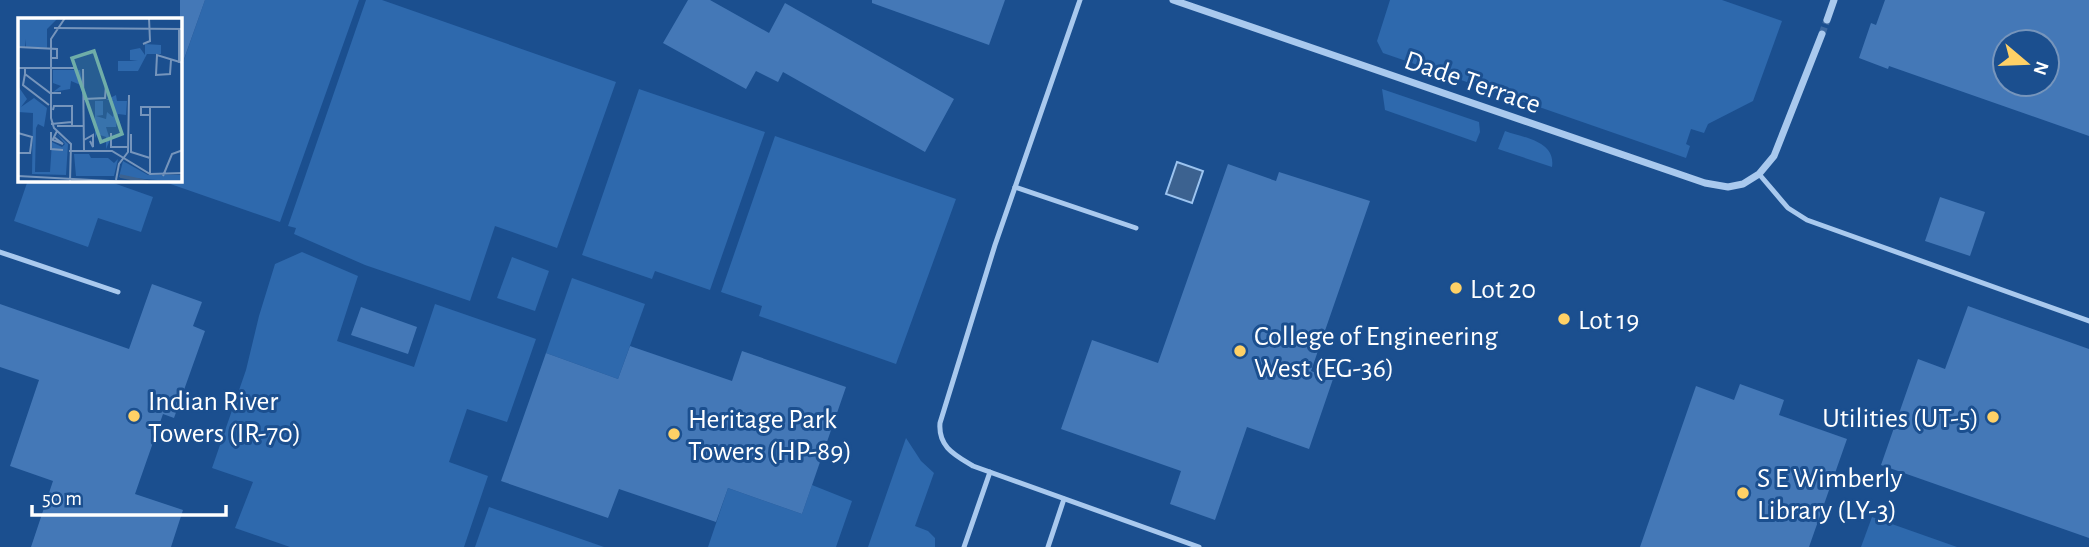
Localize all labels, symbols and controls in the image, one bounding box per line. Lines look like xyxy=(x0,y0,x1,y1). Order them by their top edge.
inset map xyxy=(18,18,182,182)
north arrow xyxy=(1991,28,2061,98)
street label: Dade Terrace xyxy=(1401,47,1544,119)
text: N xyxy=(2030,59,2052,77)
place label: Lot 20 xyxy=(1470,276,1536,304)
marker: Lot 20 xyxy=(1448,280,1464,296)
place label: Lot 19 xyxy=(1578,307,1639,335)
marker: Lot 19 xyxy=(1556,311,1572,327)
place label: College of Engineering West (EG-36) xyxy=(1254,323,1498,383)
marker: College of Engineering West (EG-36) xyxy=(1232,343,1248,359)
place label: Indian River Towers (IR-70) xyxy=(148,388,301,448)
place label: Utilities (UT-5) xyxy=(1822,405,1979,433)
place label: Heritage Park Towers (HP-89) xyxy=(688,406,852,466)
marker: Indian River Towers (IR-70) xyxy=(126,408,142,424)
marker: Utilities (UT-5) xyxy=(1985,409,2001,425)
marker: Heritage Park Towers (HP-89) xyxy=(666,426,682,442)
place label: S E Wimberly Library (LY-3) xyxy=(1757,465,1902,525)
scale bar xyxy=(32,474,226,518)
marker: S E Wimberly Library (LY-3) xyxy=(1735,485,1751,501)
text: 50 m xyxy=(42,488,82,509)

